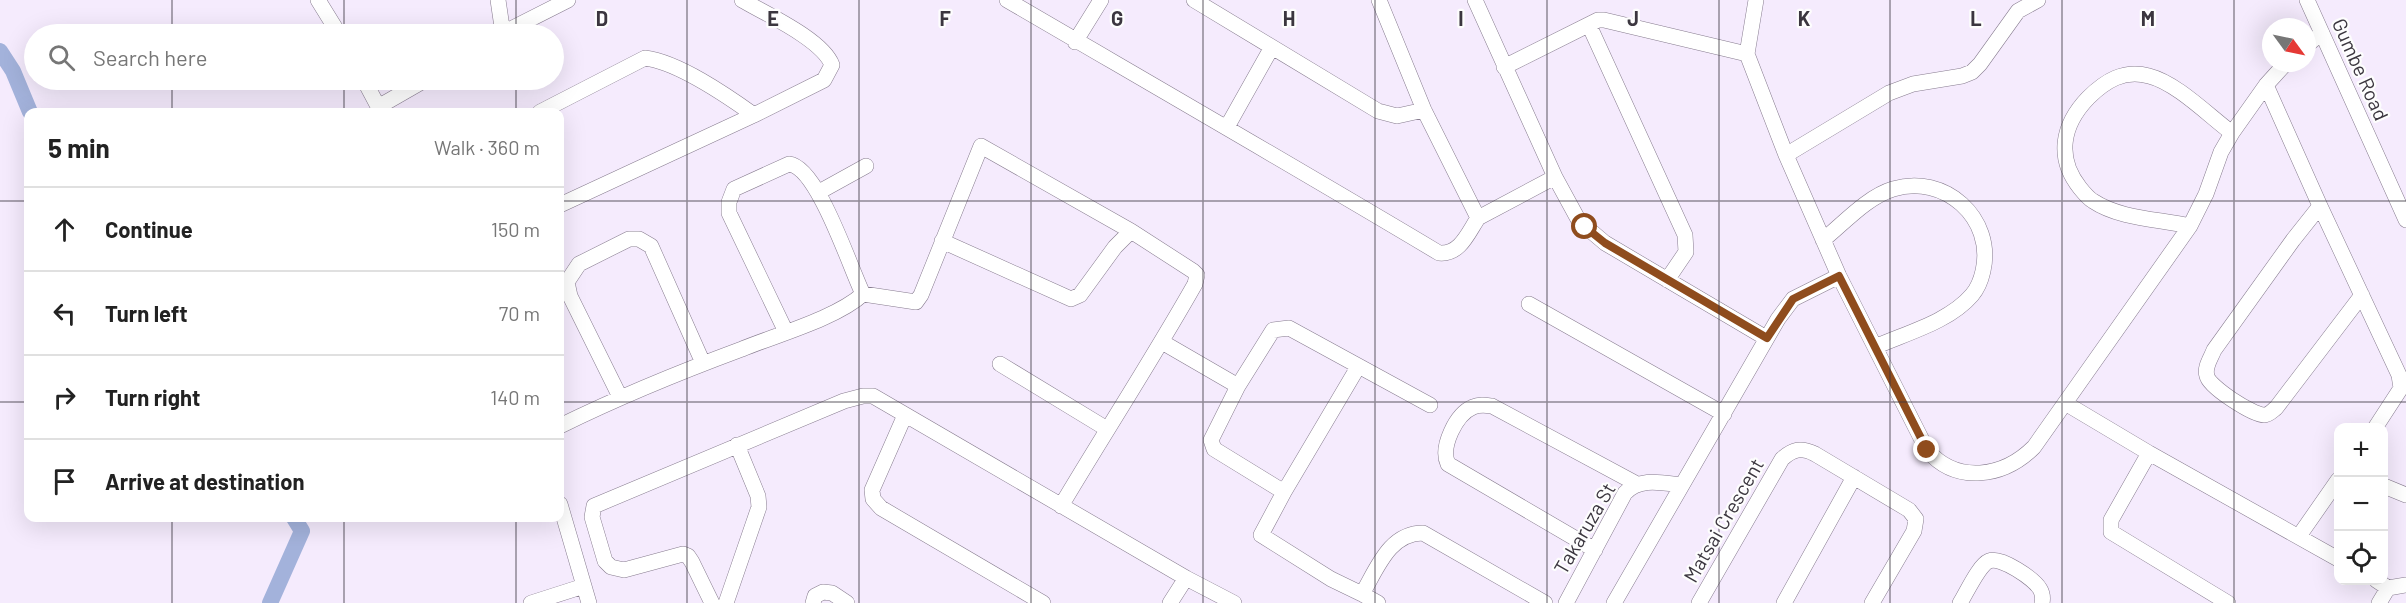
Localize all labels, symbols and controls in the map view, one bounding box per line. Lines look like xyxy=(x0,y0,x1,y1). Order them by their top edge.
text: D xyxy=(596,6,608,30)
text: E xyxy=(767,6,779,30)
text: F xyxy=(939,6,951,30)
text: G xyxy=(1111,6,1123,30)
text: H xyxy=(1283,6,1295,30)
text: I xyxy=(1458,6,1464,30)
text: J xyxy=(1627,6,1639,30)
text: K xyxy=(1798,6,1811,30)
text: L xyxy=(1970,6,1982,30)
text: M xyxy=(2141,6,2155,30)
street label: Gumbe Road xyxy=(2328,14,2394,124)
north arrow xyxy=(2262,18,2316,72)
search box xyxy=(24,24,564,90)
icon: search xyxy=(45,41,78,74)
text: Search here xyxy=(93,44,207,70)
text: 5 min xyxy=(48,132,110,163)
text: Walk · 360 m xyxy=(434,135,540,159)
icon: ahead xyxy=(48,213,81,246)
route start xyxy=(1571,213,1597,239)
text: Continue xyxy=(105,216,193,242)
text: 150 m xyxy=(491,217,540,241)
icon: left xyxy=(48,297,81,330)
text: Turn left xyxy=(105,300,188,326)
text: 70 m xyxy=(499,301,540,325)
icon: right xyxy=(48,381,81,414)
text: Turn right xyxy=(105,384,200,410)
text: 140 m xyxy=(490,385,540,409)
map controls xyxy=(2334,423,2388,585)
button: + xyxy=(2334,423,2388,477)
route end xyxy=(1913,436,1939,462)
street label: Matsai Crescent xyxy=(1678,454,1768,586)
icon: arrive xyxy=(48,465,81,498)
text: Arrive at destination xyxy=(105,468,304,494)
button: − xyxy=(2334,477,2388,531)
street label: Takaruza St xyxy=(1548,478,1620,578)
button: locate xyxy=(2334,531,2388,585)

